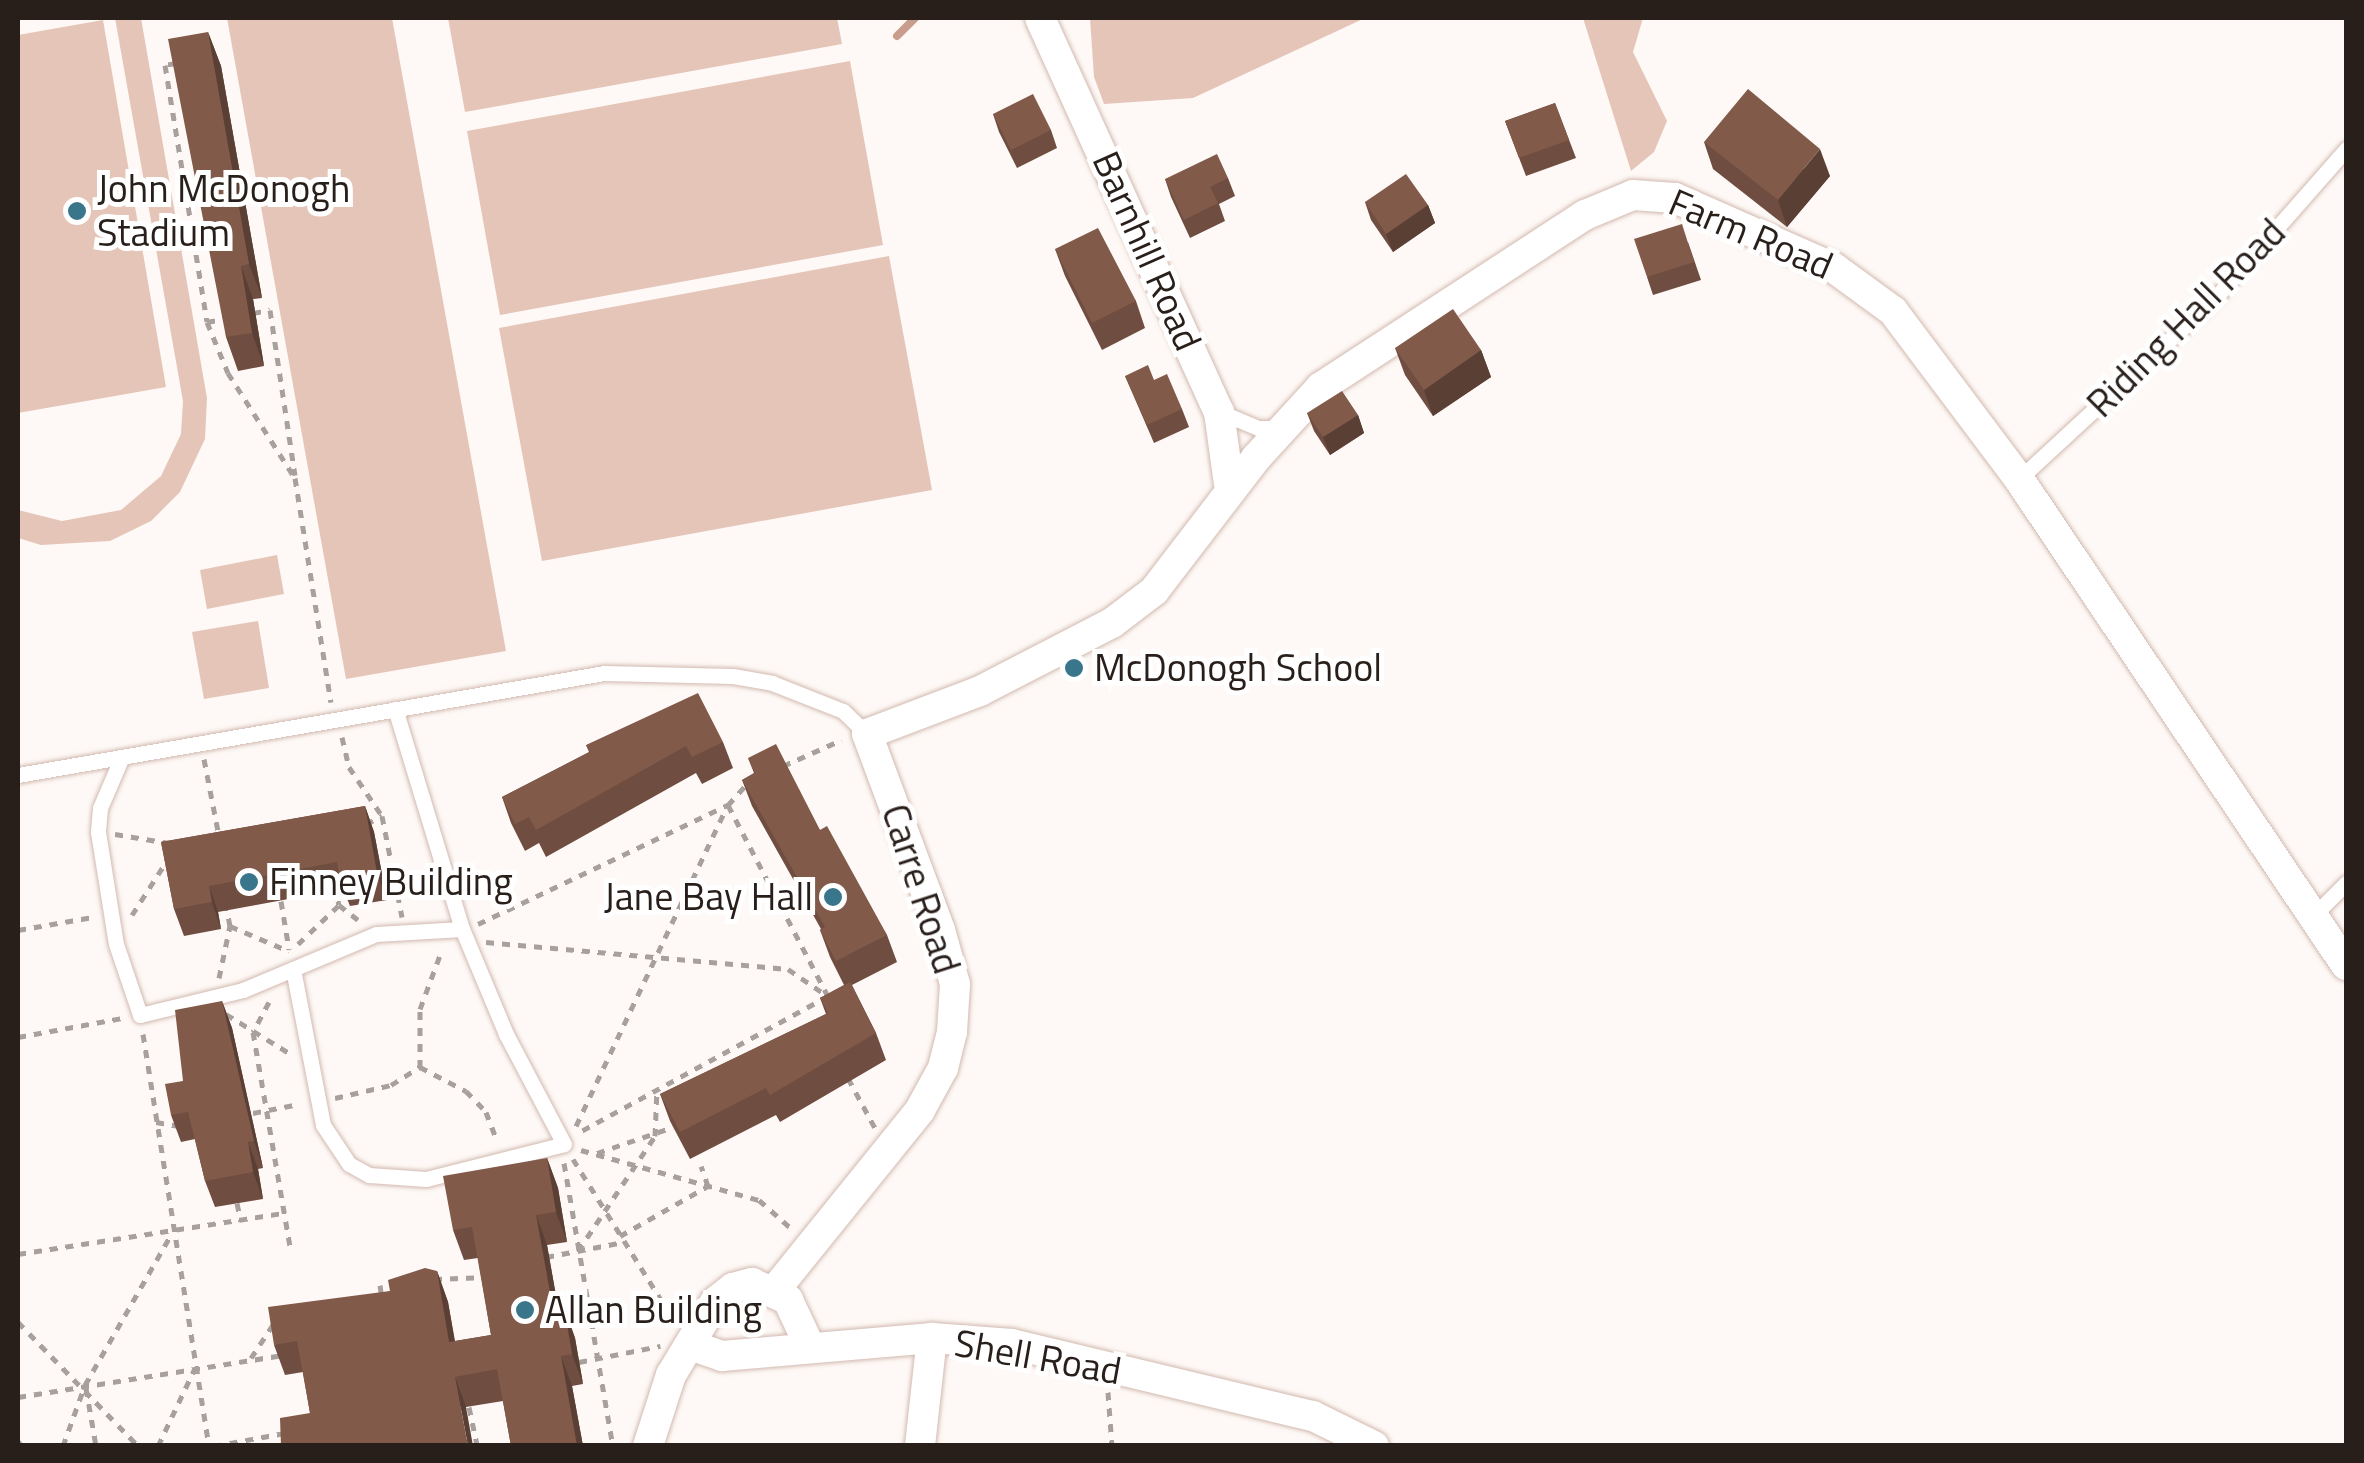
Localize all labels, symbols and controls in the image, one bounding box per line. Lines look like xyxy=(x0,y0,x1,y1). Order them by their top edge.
street label: Barnhill Road xyxy=(1083,144,1211,358)
place label: John McDonogh Stadium xyxy=(97,166,350,255)
street label: Farm Road xyxy=(1662,179,1840,289)
marker: John McDonogh Stadium xyxy=(66,200,88,222)
street label: Riding Hall Road xyxy=(2077,209,2295,427)
place label: McDonogh School xyxy=(1094,645,1382,691)
marker: McDonogh School xyxy=(1063,657,1085,679)
street label: Carre Road xyxy=(872,799,970,979)
place label: Finney Building xyxy=(269,859,513,905)
marker: Finney Building xyxy=(238,871,260,893)
place label: Jane Bay Hall xyxy=(604,874,813,920)
marker: Jane Bay Hall xyxy=(822,886,844,908)
place label: Allan Building xyxy=(545,1287,762,1333)
marker: Allan Building xyxy=(514,1299,536,1321)
street label: Shell Road xyxy=(951,1320,1125,1394)

